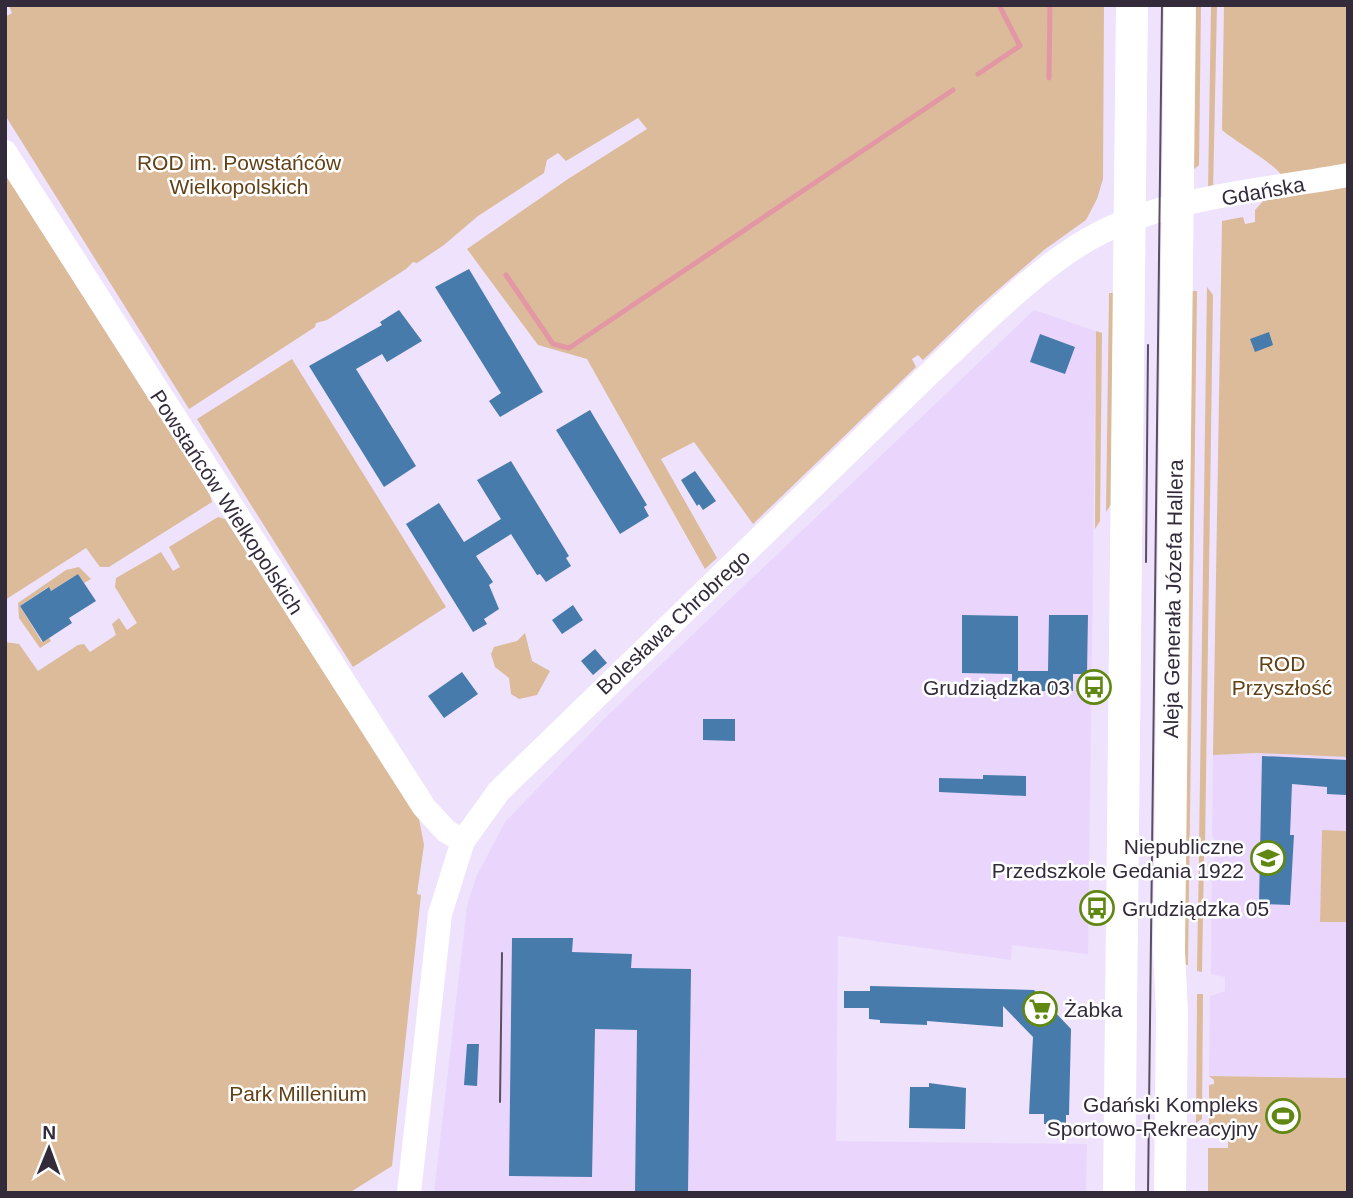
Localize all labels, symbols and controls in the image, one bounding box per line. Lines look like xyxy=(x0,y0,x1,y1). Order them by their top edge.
park label: ROD im. Powstańców Wielkopolskich xyxy=(137,151,342,198)
street label: Gdańska xyxy=(1220,172,1307,210)
street label: Powstańców Wielkopolskich xyxy=(146,386,308,618)
street label: Aleja Generała Józefa Hallera xyxy=(1159,459,1187,739)
street label: Bolesława Chrobrego xyxy=(592,545,754,699)
park label: ROD Przyszłość xyxy=(1232,652,1332,699)
bus stop icon: Grudziądzka 03 xyxy=(1075,668,1113,706)
place label: Grudziądzka 03 xyxy=(923,676,1070,699)
place label: Niepubliczne Przedszkole Gedania 1922 xyxy=(992,835,1244,882)
school or university icon: Niepubliczne Przedszkole Gedania 1922 xyxy=(1249,839,1287,877)
bus stop icon: Grudziądzka 05 xyxy=(1078,889,1116,927)
place label: Grudziądzka 05 xyxy=(1122,897,1269,920)
supermarket icon: Żabka xyxy=(1021,990,1059,1028)
place label: Żabka xyxy=(1064,998,1123,1021)
park label: Park Millenium xyxy=(229,1082,367,1105)
place label: Gdański Kompleks Sportowo-Rekreacyjny xyxy=(1047,1093,1258,1140)
sports icon: Gdański Kompleks Sportowo-Rekreacyjny xyxy=(1264,1097,1302,1135)
north arrow xyxy=(14,1114,84,1184)
text: N xyxy=(42,1122,56,1143)

